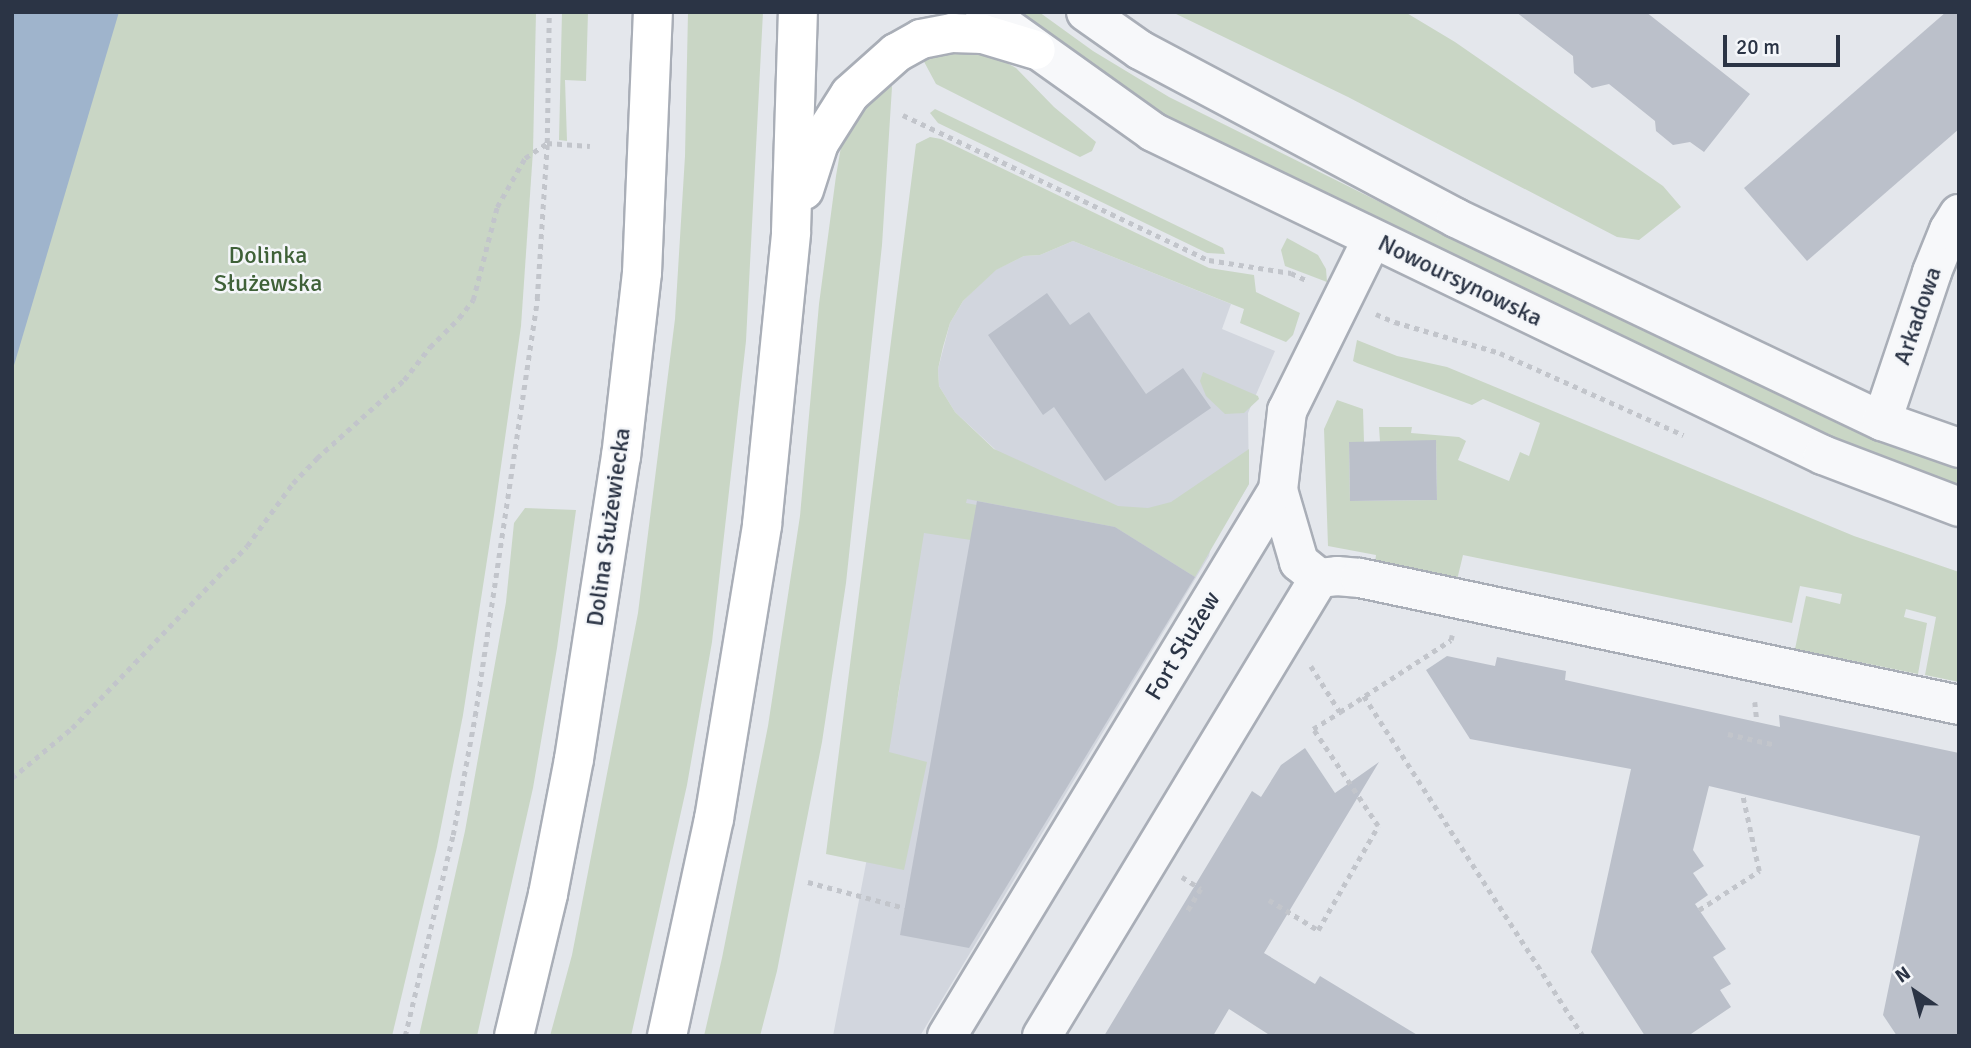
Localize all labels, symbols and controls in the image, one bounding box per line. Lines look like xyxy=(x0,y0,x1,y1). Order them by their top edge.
scale bar xyxy=(1726,21,1843,65)
text: 20 m xyxy=(1736,34,1780,60)
street label: Nowoursynowska xyxy=(1373,229,1547,333)
park label: Dolinka Służewska xyxy=(214,242,322,298)
street label: Arkadowa xyxy=(1888,263,1948,369)
street label: Dolina Służewiecka xyxy=(581,426,637,628)
street label: Fort Służew xyxy=(1139,587,1227,705)
north arrow xyxy=(1880,957,1950,1027)
text: N xyxy=(1891,961,1915,988)

